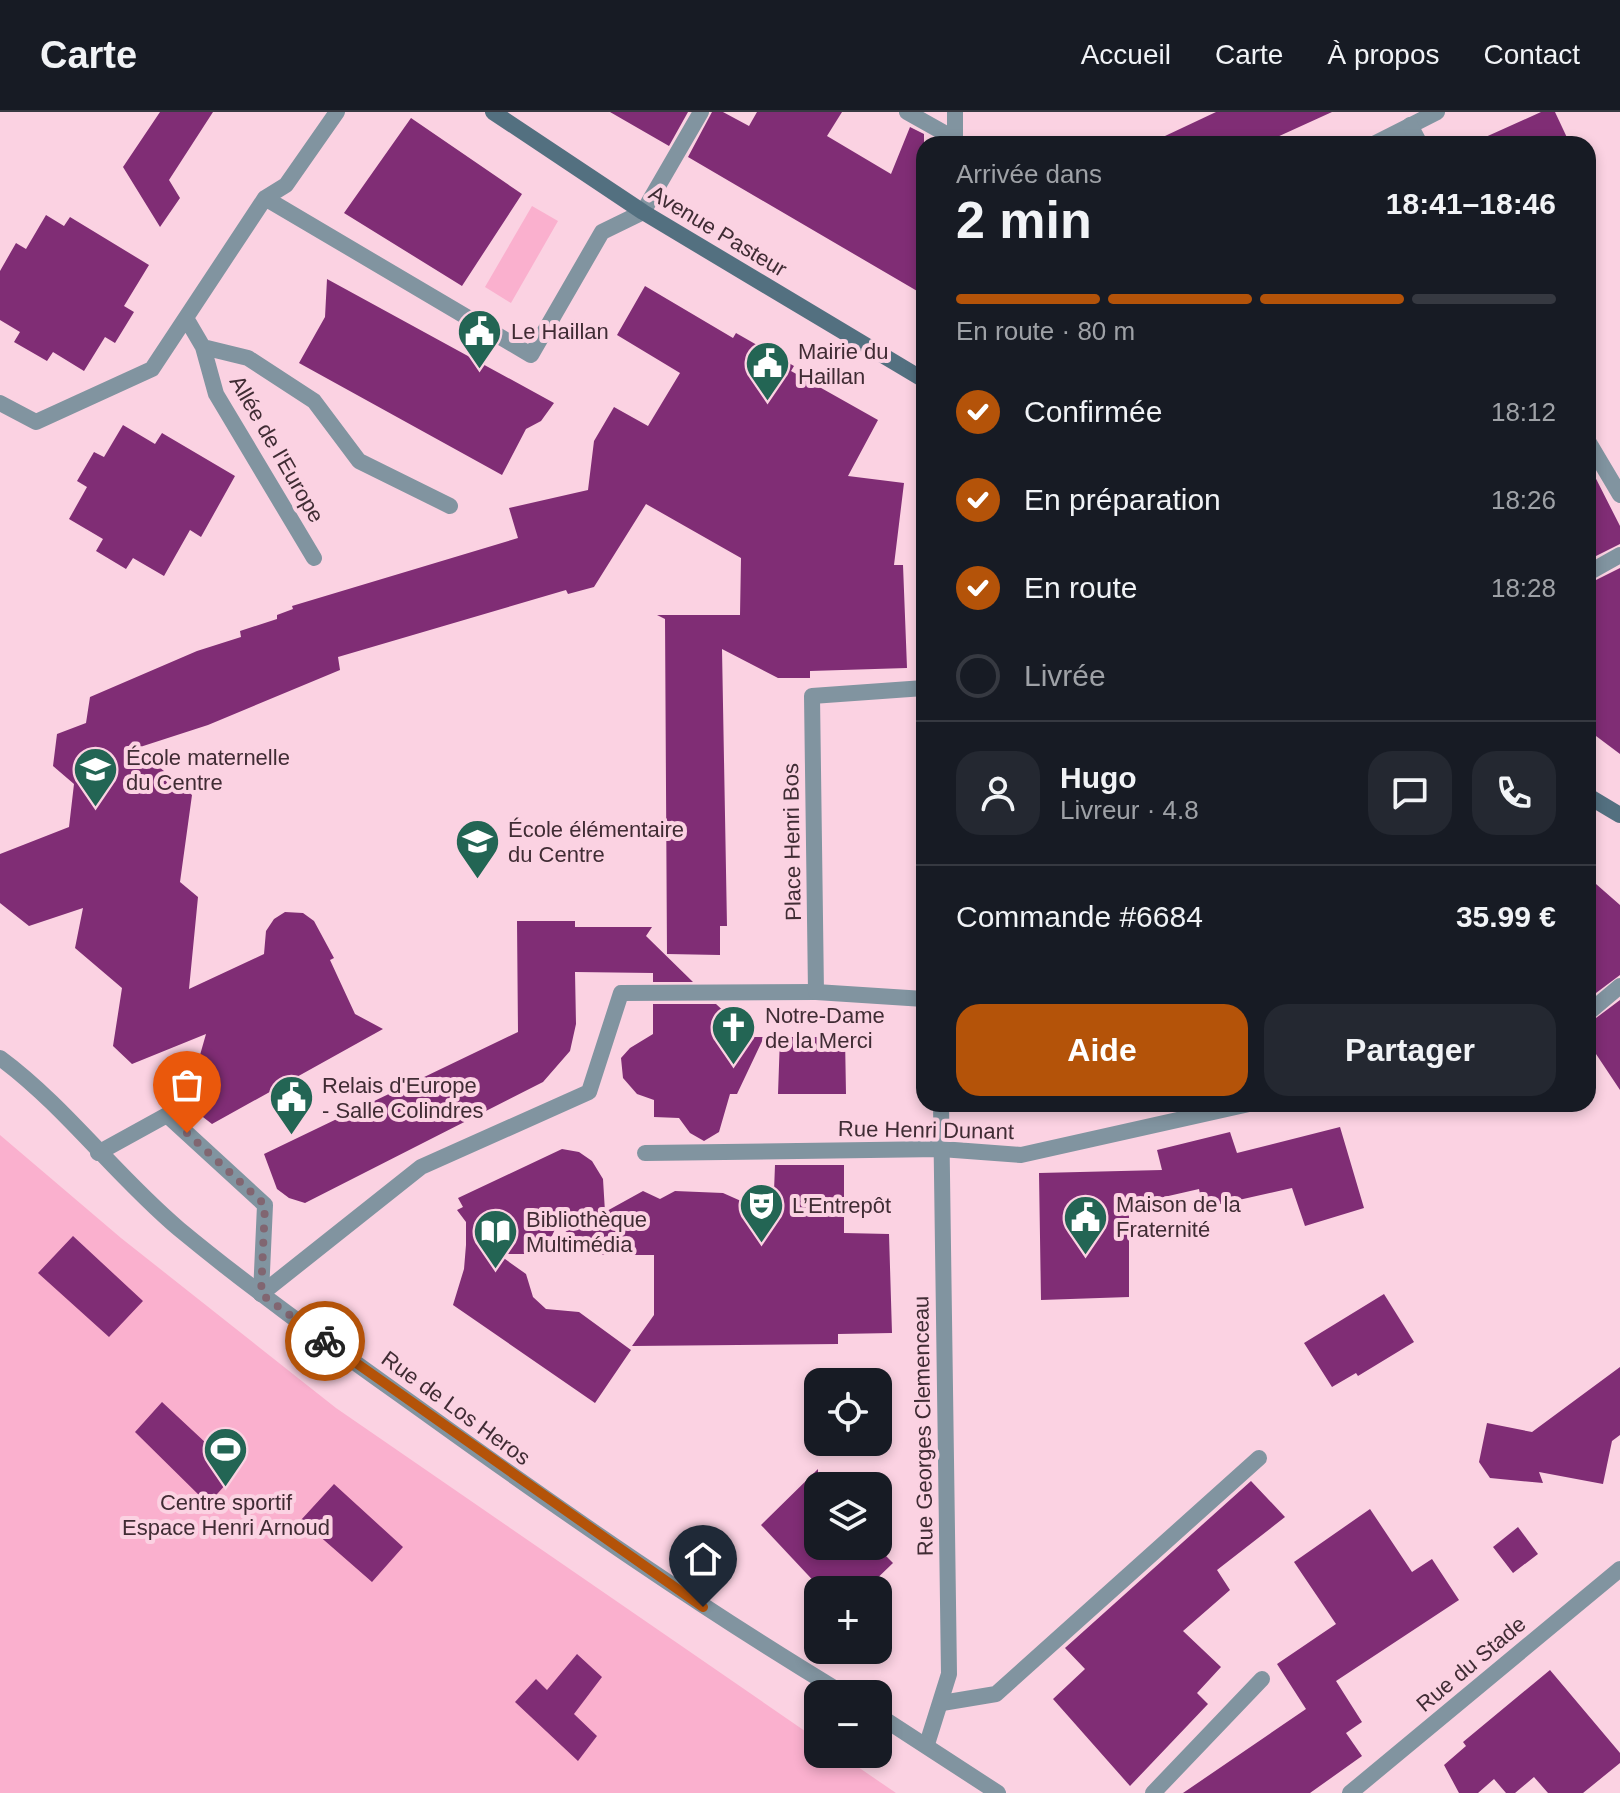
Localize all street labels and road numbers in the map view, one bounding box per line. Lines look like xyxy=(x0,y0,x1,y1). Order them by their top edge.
street label: Avenue Pasteur xyxy=(645,180,791,282)
street label: Allée de l'Europe xyxy=(225,371,329,527)
street label: Place Henri Bos xyxy=(778,763,806,921)
street label: Rue Henri Dunant xyxy=(838,1116,1014,1144)
street label: Rue Georges Clemenceau xyxy=(908,1296,938,1556)
street label: Rue de Los Heros xyxy=(377,1346,535,1470)
street label: Rue du Stade xyxy=(1411,1611,1531,1717)

